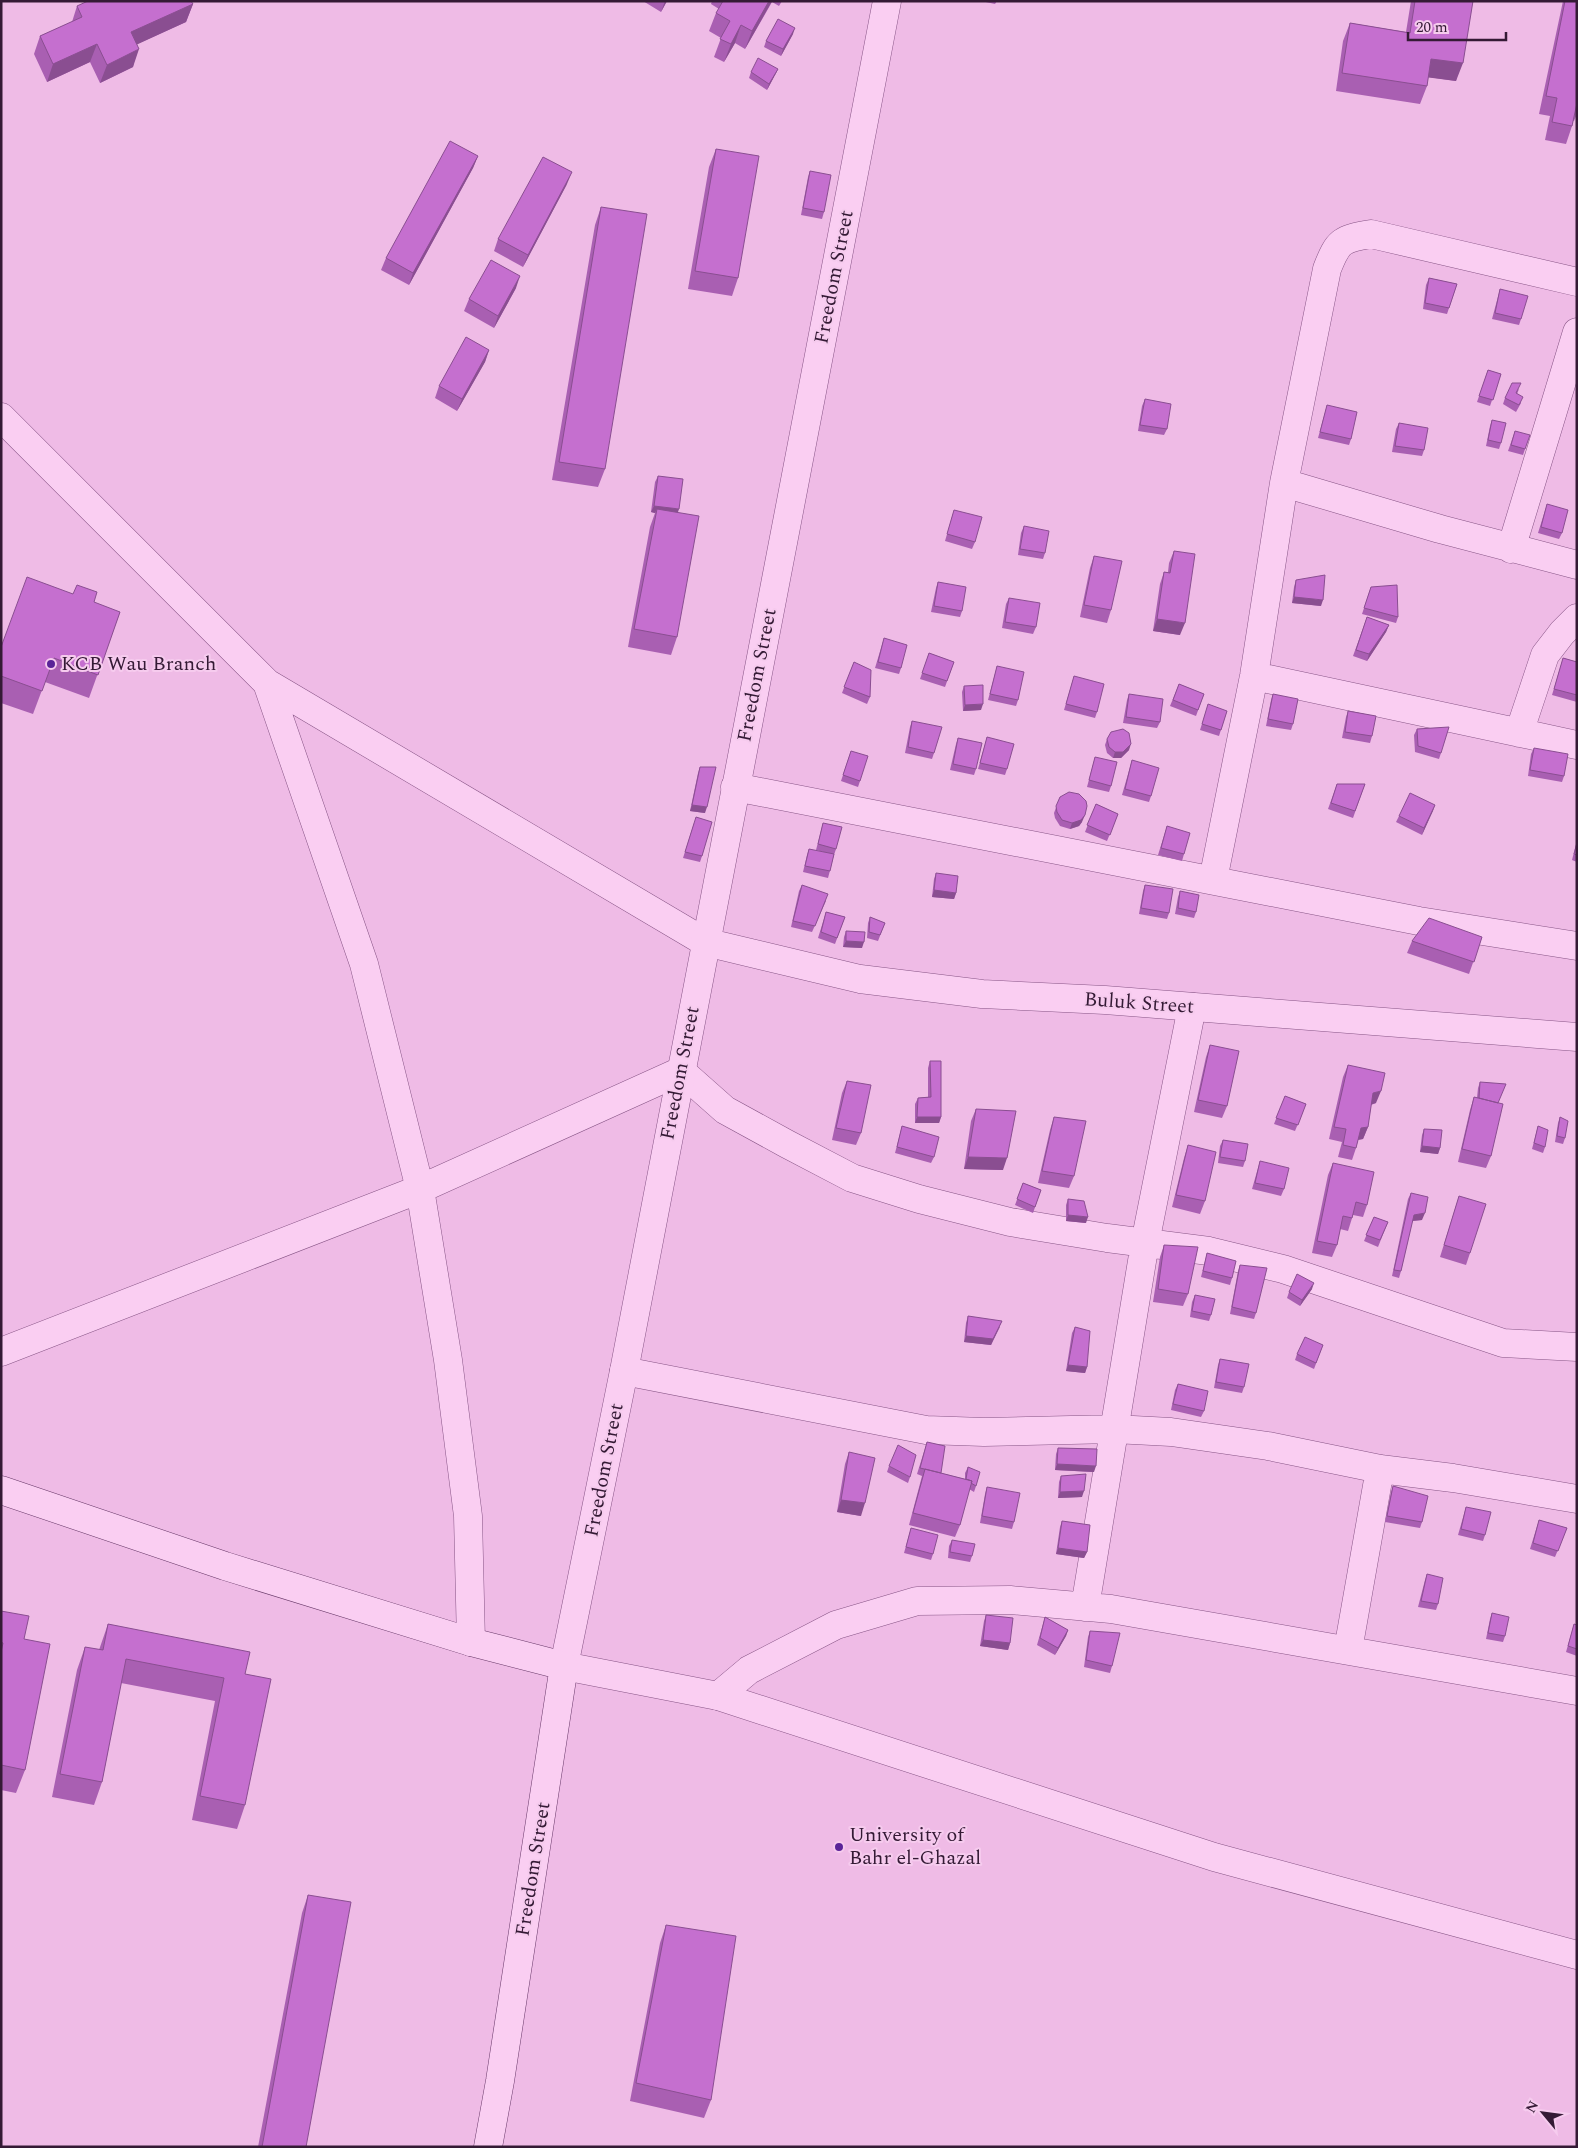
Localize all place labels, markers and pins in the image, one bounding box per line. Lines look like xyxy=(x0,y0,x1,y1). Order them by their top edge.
place label: KCB Wau Branch xyxy=(61,649,216,679)
marker: KCB Wau Branch xyxy=(45,658,57,670)
place label: University of Bahr el-Ghazal xyxy=(849,1820,981,1873)
marker: University of Bahr el-Ghazal xyxy=(833,1841,845,1853)

